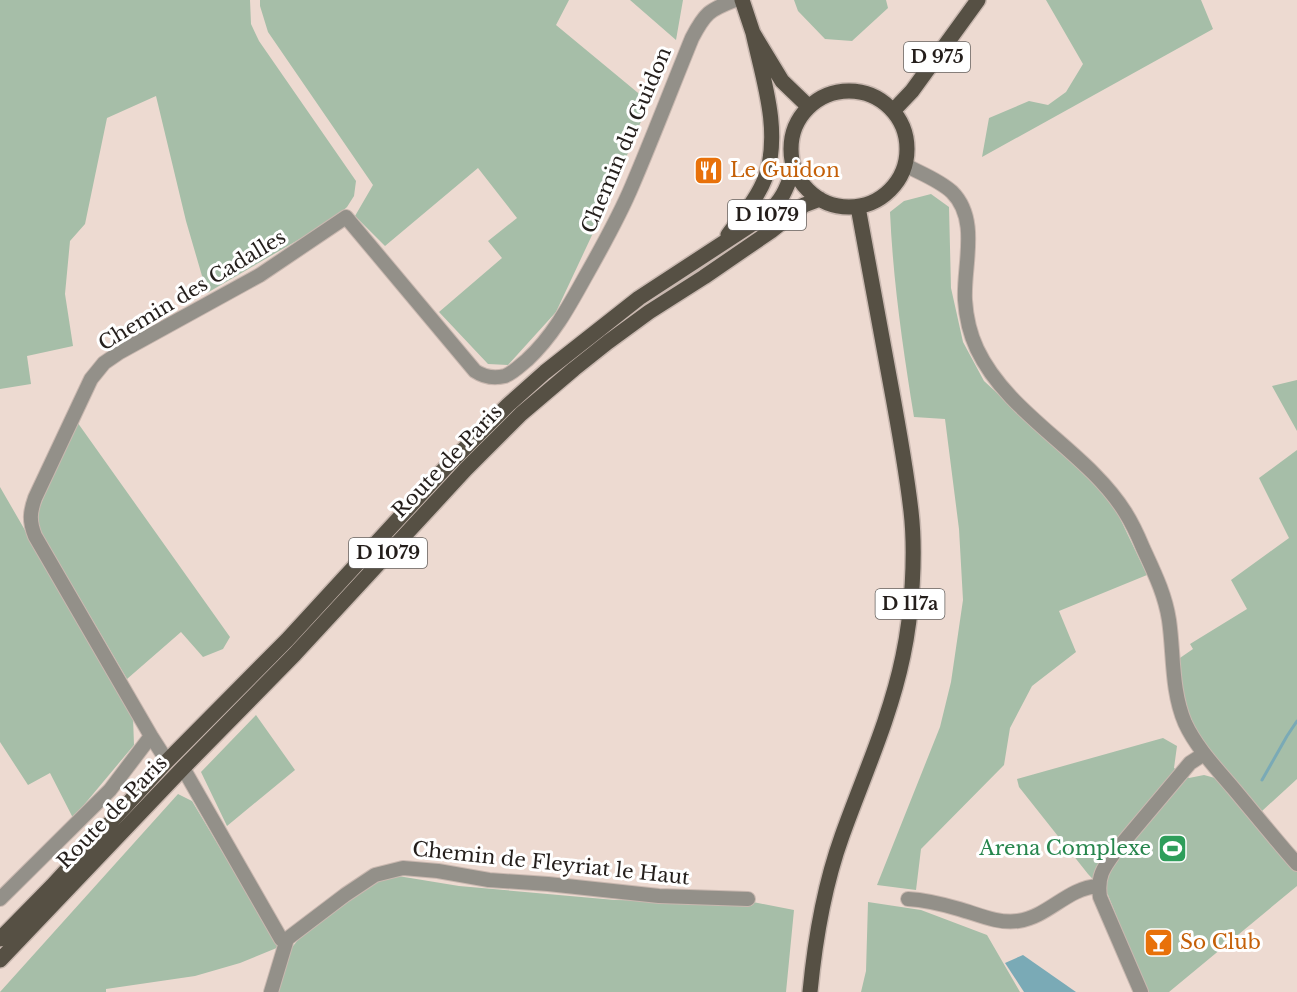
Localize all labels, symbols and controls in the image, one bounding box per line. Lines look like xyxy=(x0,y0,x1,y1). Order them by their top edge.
road number: D 975 xyxy=(904,42,970,72)
street label: Chemin du Guidon xyxy=(576,43,676,237)
restaurant icon: Le Guidon xyxy=(693,154,725,186)
place label: Le Guidon xyxy=(730,158,840,182)
road number: D 1079 xyxy=(728,200,806,230)
street label: Chemin des Cadalles xyxy=(94,225,290,355)
street label: Route de Paris xyxy=(387,400,507,522)
road number: D 1079 xyxy=(349,538,427,568)
road number: D 117a xyxy=(876,589,944,619)
street label: Route de Paris xyxy=(52,751,172,873)
sports icon: Arena Complexe xyxy=(1156,832,1188,864)
place label: Arena Complexe xyxy=(978,836,1151,860)
street label: Chemin de Fleyriat le Haut xyxy=(411,837,691,890)
bar icon: So Club xyxy=(1143,926,1175,958)
place label: So Club xyxy=(1180,930,1261,954)

